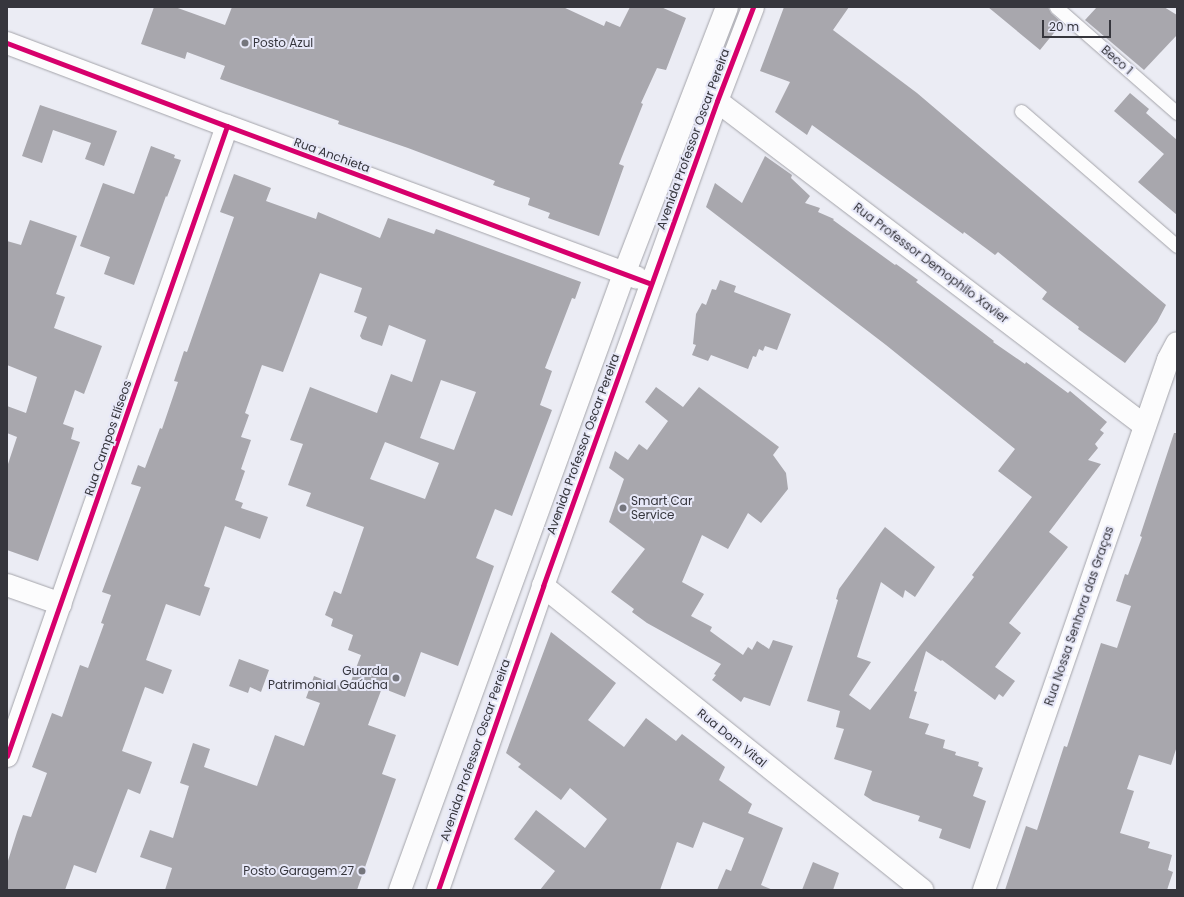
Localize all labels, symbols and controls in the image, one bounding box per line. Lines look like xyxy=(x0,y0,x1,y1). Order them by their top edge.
scale bar xyxy=(1044,12,1113,38)
text: 20 m xyxy=(1049,18,1079,35)
place label: Posto Azul xyxy=(253,36,313,50)
marker: Posto Azul xyxy=(240,38,250,48)
street label: Beco 1 xyxy=(1098,42,1136,78)
street label: Avenida Professor Oscar Pereira xyxy=(654,47,732,231)
street label: Rua Anchieta xyxy=(292,135,372,175)
street label: Rua Professor Demophilo Xavier xyxy=(851,200,1011,326)
street label: Avenida Professor Oscar Pereira xyxy=(544,352,622,536)
street label: Rua Campos Elíseos xyxy=(81,378,135,498)
place label: Smart Car Service xyxy=(631,494,692,522)
marker: Smart Car Service xyxy=(618,503,628,513)
street label: Rua Nossa Senhora das Graças xyxy=(1041,524,1117,708)
street label: Avenida Professor Oscar Pereira xyxy=(437,657,513,843)
place label: Guarda Patrimonial Gaúcha xyxy=(268,664,388,692)
marker: Guarda Patrimonial Gaúcha xyxy=(391,673,401,683)
street label: Rua Dom Vital xyxy=(695,706,769,770)
place label: Posto Garagem 27 xyxy=(243,864,354,878)
marker: Posto Garagem 27 xyxy=(357,866,367,876)

